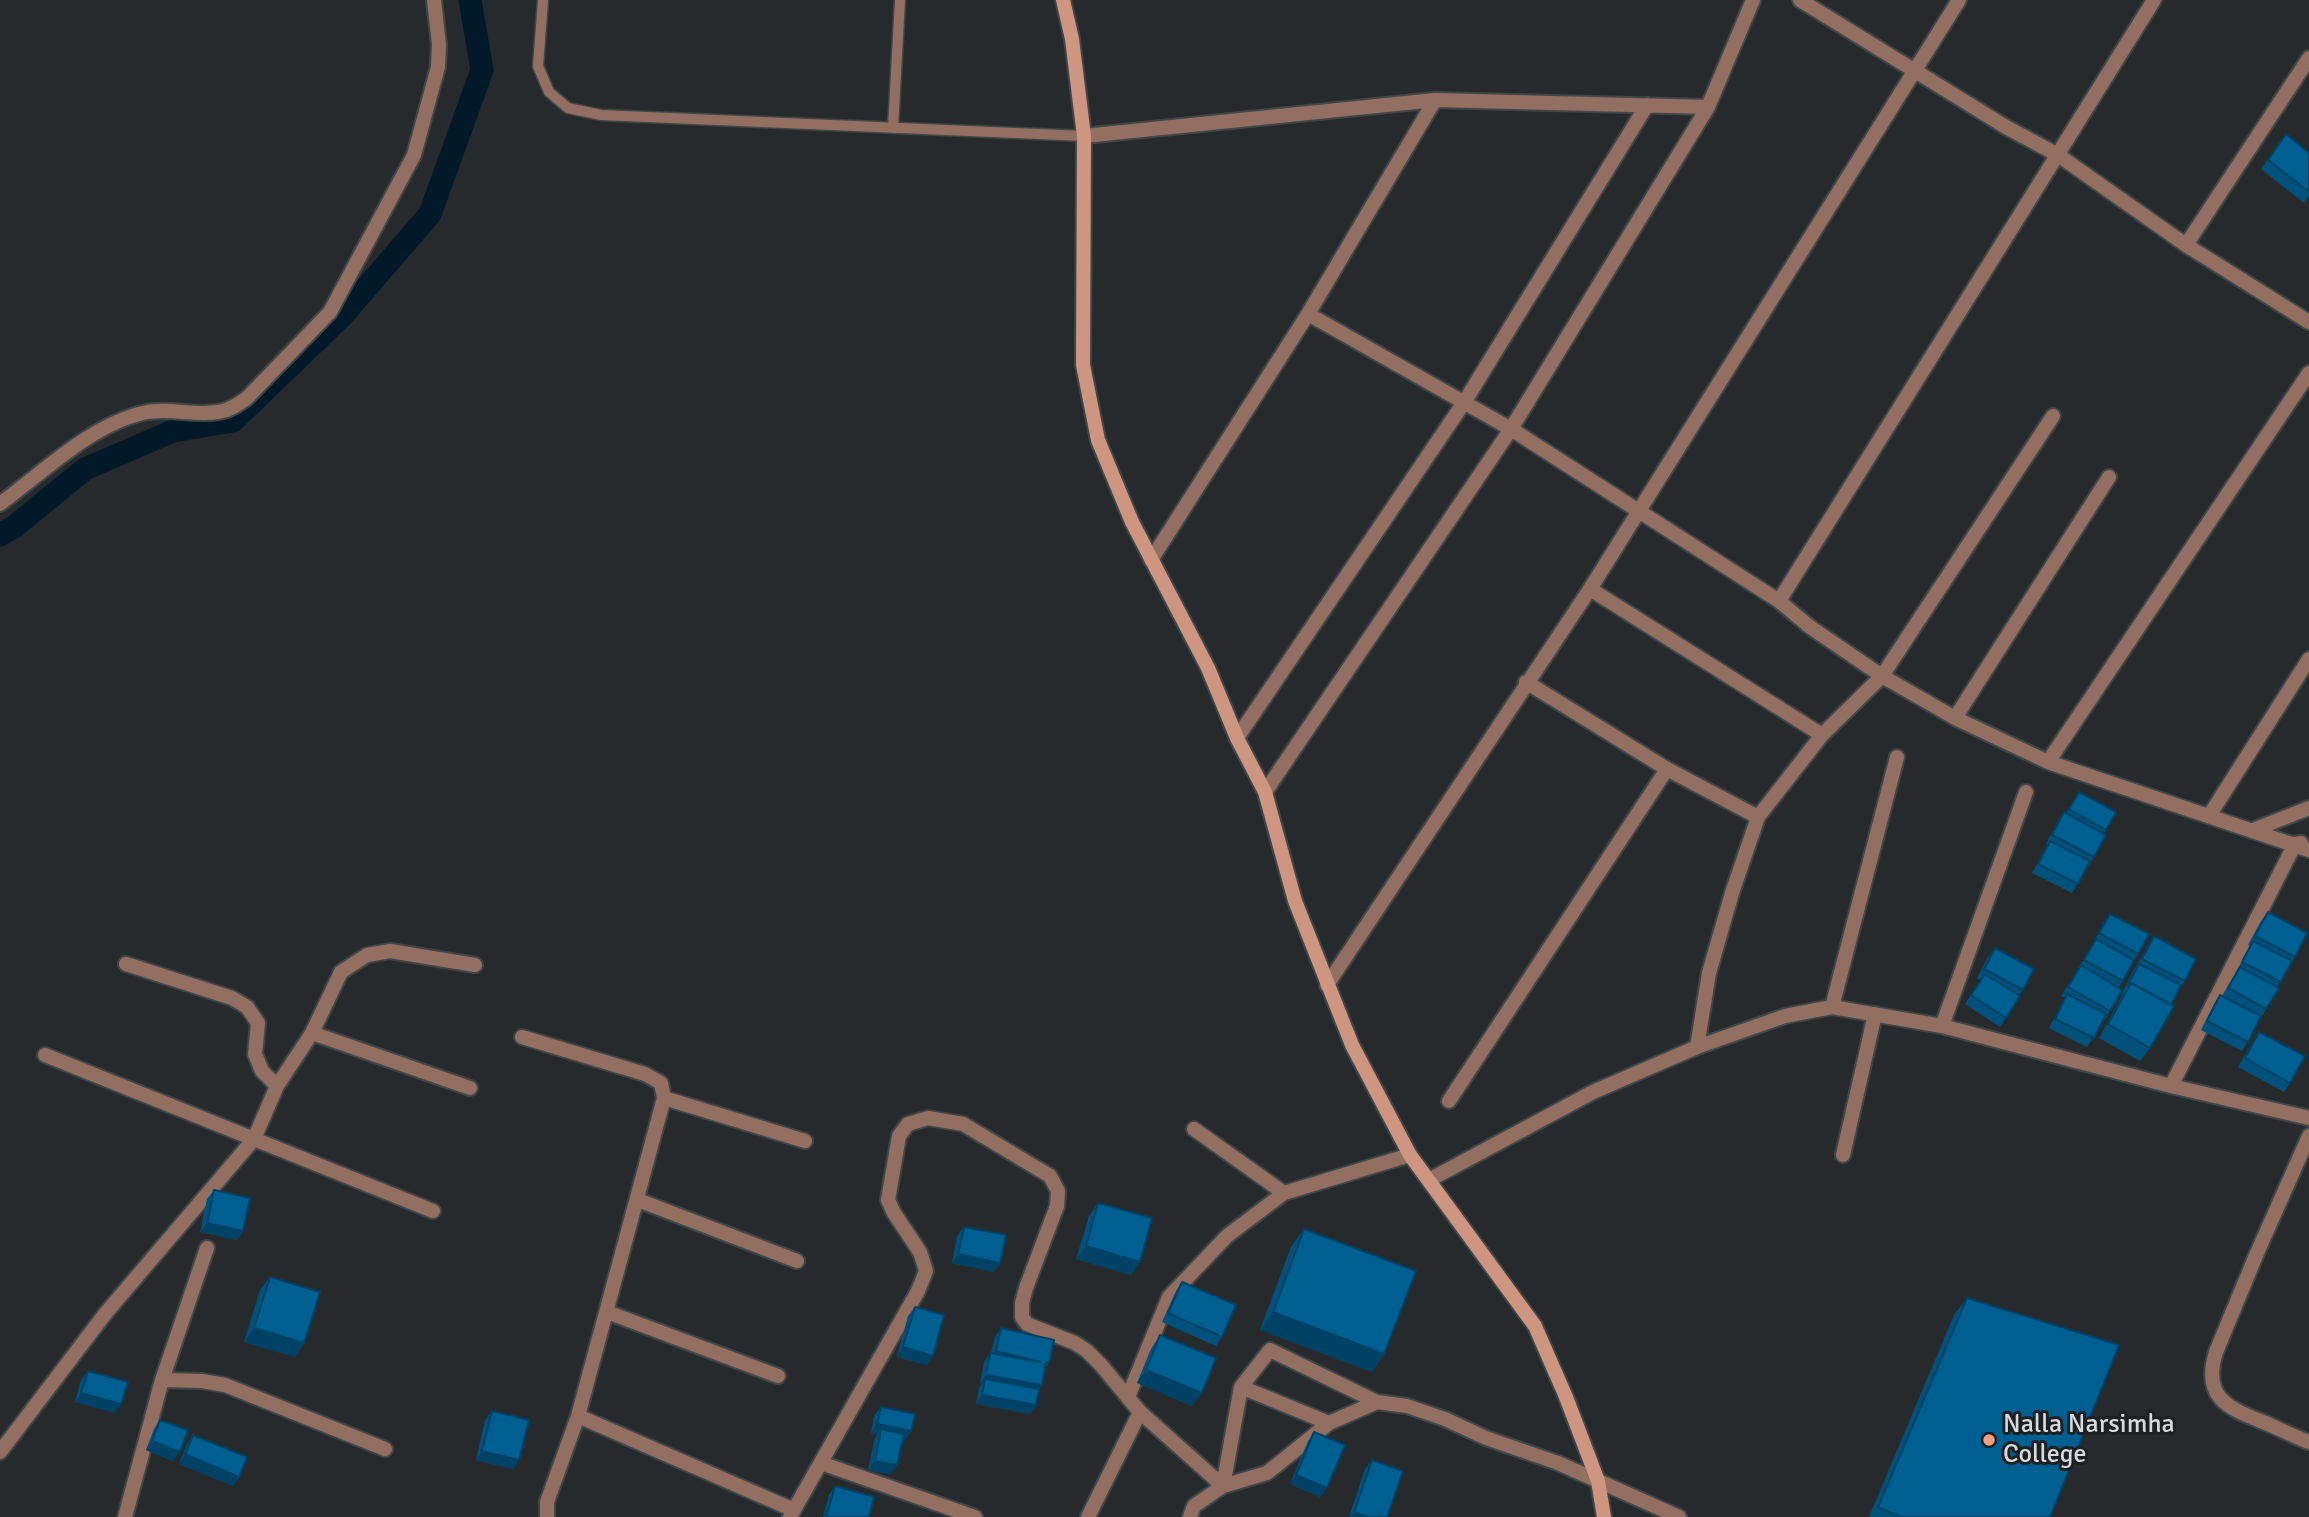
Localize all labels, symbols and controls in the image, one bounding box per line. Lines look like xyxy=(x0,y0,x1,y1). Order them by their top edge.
place label: Nalla Narsimha College xyxy=(2003,1409,2175,1470)
marker: Nalla Narsimha College xyxy=(1981,1432,1997,1448)

